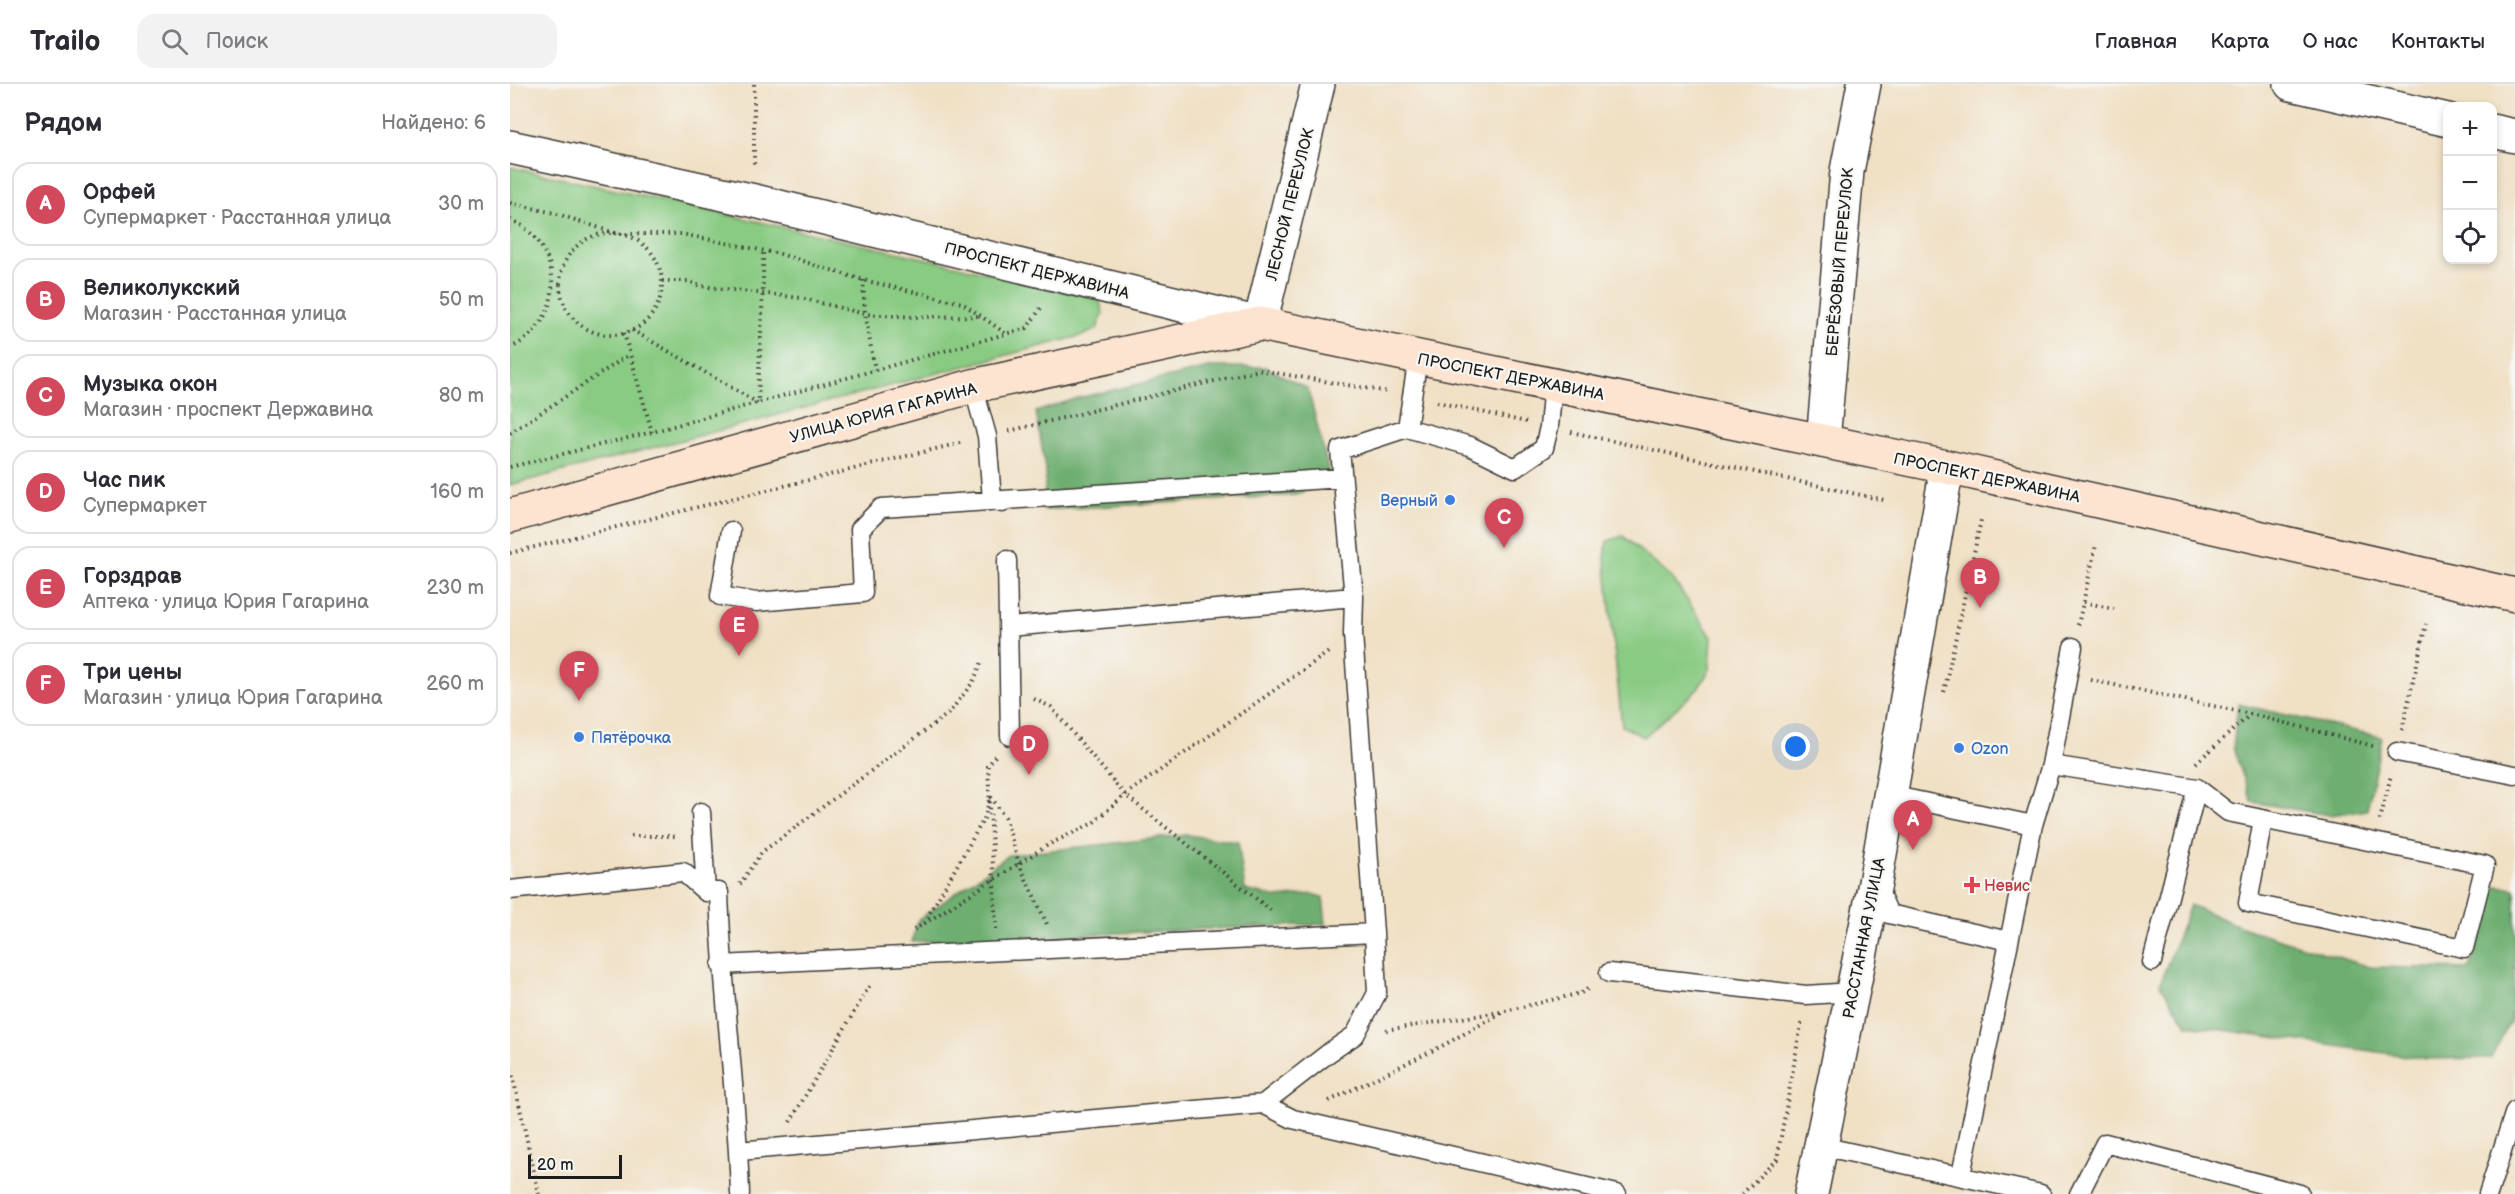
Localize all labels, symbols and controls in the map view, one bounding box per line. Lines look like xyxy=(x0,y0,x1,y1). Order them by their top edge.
search box xyxy=(137,14,557,68)
text: Trailo xyxy=(30,25,101,58)
icon: search xyxy=(158,25,191,58)
text: Поиск xyxy=(206,28,268,55)
text: Главная xyxy=(2094,29,2177,54)
text: Карта xyxy=(2210,29,2269,54)
text: О нас xyxy=(2302,29,2358,54)
text: Контакты xyxy=(2391,29,2485,54)
map controls xyxy=(2443,102,2497,264)
button: + xyxy=(2443,102,2497,156)
text: Рядом xyxy=(24,108,102,139)
text: Найдено: 6 xyxy=(381,111,486,135)
street label: ЛЕСНОЙ ПЕРЕУЛОК xyxy=(1262,126,1319,283)
button: − xyxy=(2443,156,2497,210)
street label: БЕРЁЗОВЫЙ ПЕРЕУЛОК xyxy=(1822,166,1858,357)
text: Орфей xyxy=(83,179,156,206)
text: A xyxy=(39,192,52,216)
text: 30 m xyxy=(438,192,484,216)
text: Супермаркет · Расстанная улица xyxy=(83,206,391,230)
button: locate xyxy=(2443,210,2497,264)
street label: ПРОСПЕКТ ДЕРЖАВИНА xyxy=(942,239,1131,304)
text: Великолукский xyxy=(83,275,240,302)
text: B xyxy=(38,288,53,312)
text: 50 m xyxy=(439,288,484,312)
text: Магазин · Расстанная улица xyxy=(83,302,347,326)
street label: ПРОСПЕКТ ДЕРЖАВИНА xyxy=(1416,350,1606,405)
text: Музыка окон xyxy=(83,371,218,398)
street label: УЛИЦА ЮРИЯ ГАГАРИНА xyxy=(788,379,979,448)
text: C xyxy=(38,384,53,408)
text: 80 m xyxy=(439,384,484,408)
text: Магазин · проспект Державина xyxy=(83,398,373,422)
street label: ПРОСПЕКТ ДЕРЖАВИНА xyxy=(1892,449,2082,508)
text: Час пик xyxy=(83,467,165,494)
text: D xyxy=(39,480,52,504)
text: 160 m xyxy=(430,480,484,504)
place label: Верный xyxy=(1380,492,1438,511)
marker: Верный xyxy=(1443,493,1457,507)
text: Супермаркет xyxy=(83,494,207,518)
pin: C xyxy=(1484,498,1524,548)
pin: B xyxy=(1960,558,2000,608)
text: Горздрав xyxy=(83,563,182,590)
text: E xyxy=(39,576,52,600)
text: 230 m xyxy=(427,576,484,600)
text: Аптека · улица Юрия Гагарина xyxy=(83,590,369,614)
pin: E xyxy=(720,606,758,656)
pin: F xyxy=(560,652,598,701)
text: Три цены xyxy=(83,659,182,686)
text: F xyxy=(39,672,52,696)
text: 260 m xyxy=(426,672,484,696)
text: Магазин · улица Юрия Гагарина xyxy=(83,686,383,710)
pin: D xyxy=(1010,726,1048,775)
place label: Пятёрочка xyxy=(591,729,672,748)
marker: Пятёрочка xyxy=(572,730,586,744)
your location xyxy=(1781,732,1810,761)
place label: Ozon xyxy=(1971,740,2009,759)
marker: Ozon xyxy=(1952,741,1966,755)
pin: A xyxy=(1894,800,1932,850)
street label: РАССТАННАЯ УЛИЦА xyxy=(1840,856,1889,1021)
place label: Невис xyxy=(1984,877,2030,896)
marker: Невис xyxy=(1965,878,1979,892)
scale bar xyxy=(528,1152,622,1180)
text: 20 m xyxy=(537,1156,573,1175)

